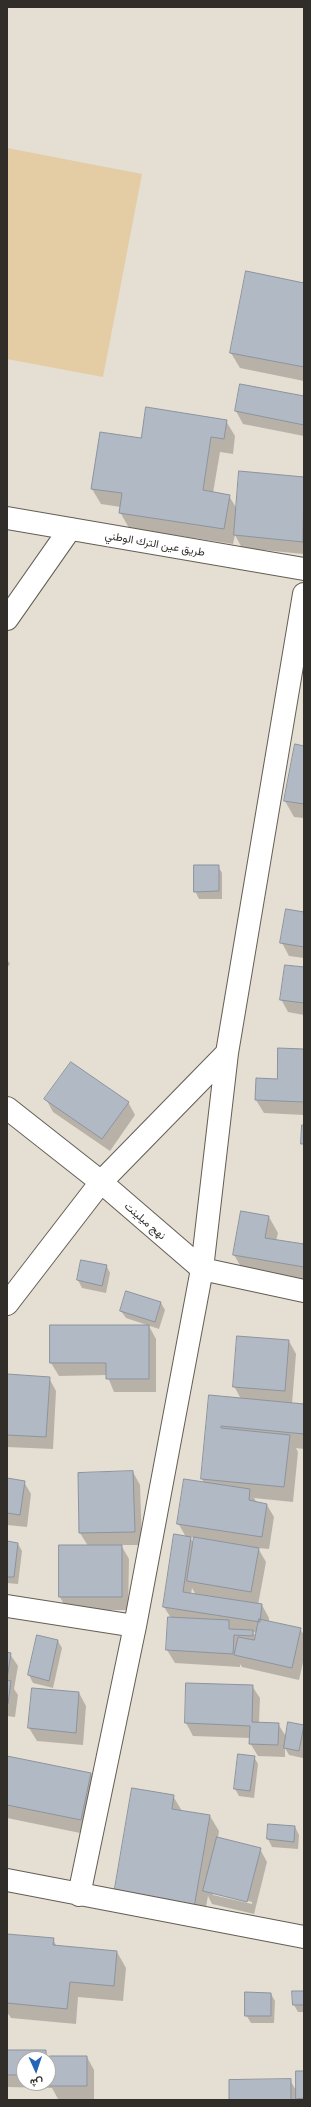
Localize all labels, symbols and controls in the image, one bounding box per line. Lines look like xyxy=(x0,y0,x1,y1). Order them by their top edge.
street label: طريق عين الترك الوطني xyxy=(104,529,206,559)
street label: نهج ميلينت xyxy=(122,1200,168,1242)
north arrow xyxy=(16,2051,56,2091)
text: ش xyxy=(30,2076,44,2089)

